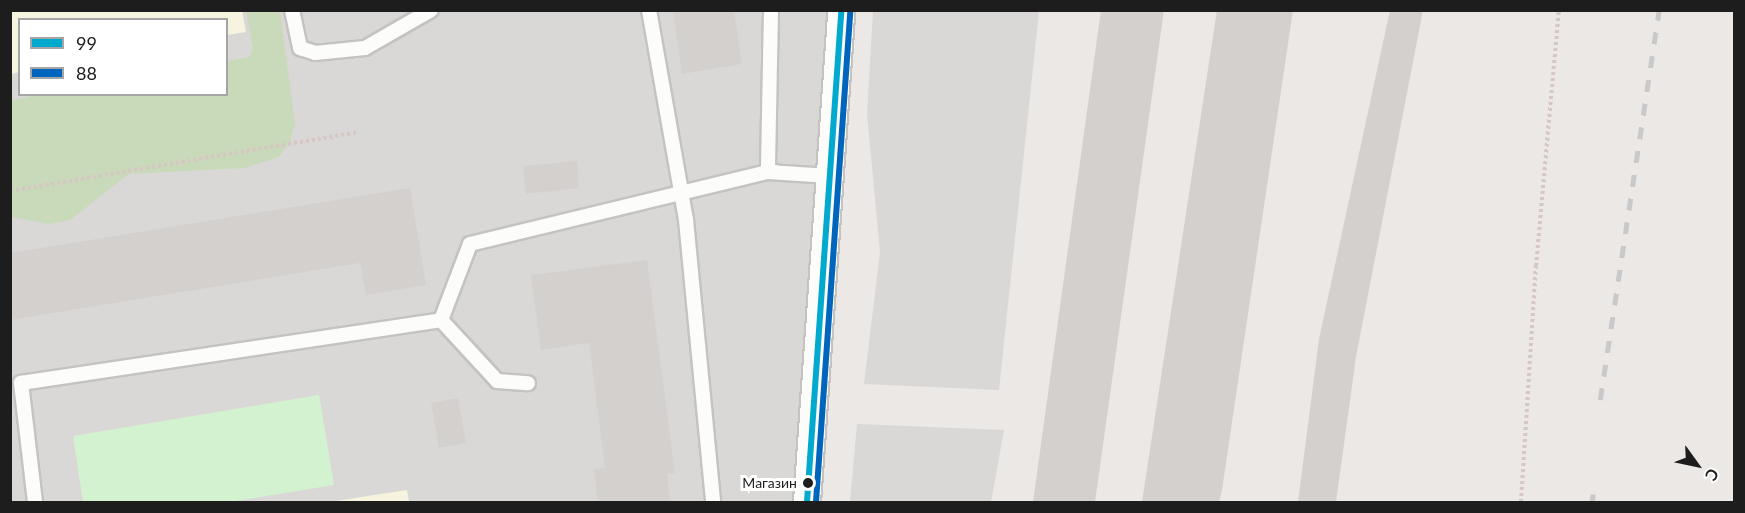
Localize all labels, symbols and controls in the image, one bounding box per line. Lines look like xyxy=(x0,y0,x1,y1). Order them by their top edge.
legend xyxy=(18,18,228,96)
text: 99 xyxy=(76,32,97,54)
text: 88 xyxy=(76,62,97,84)
north arrow xyxy=(1667,435,1727,495)
text: С xyxy=(1702,465,1723,485)
place label: Магазин xyxy=(742,475,797,491)
marker: Магазин xyxy=(802,477,814,489)

